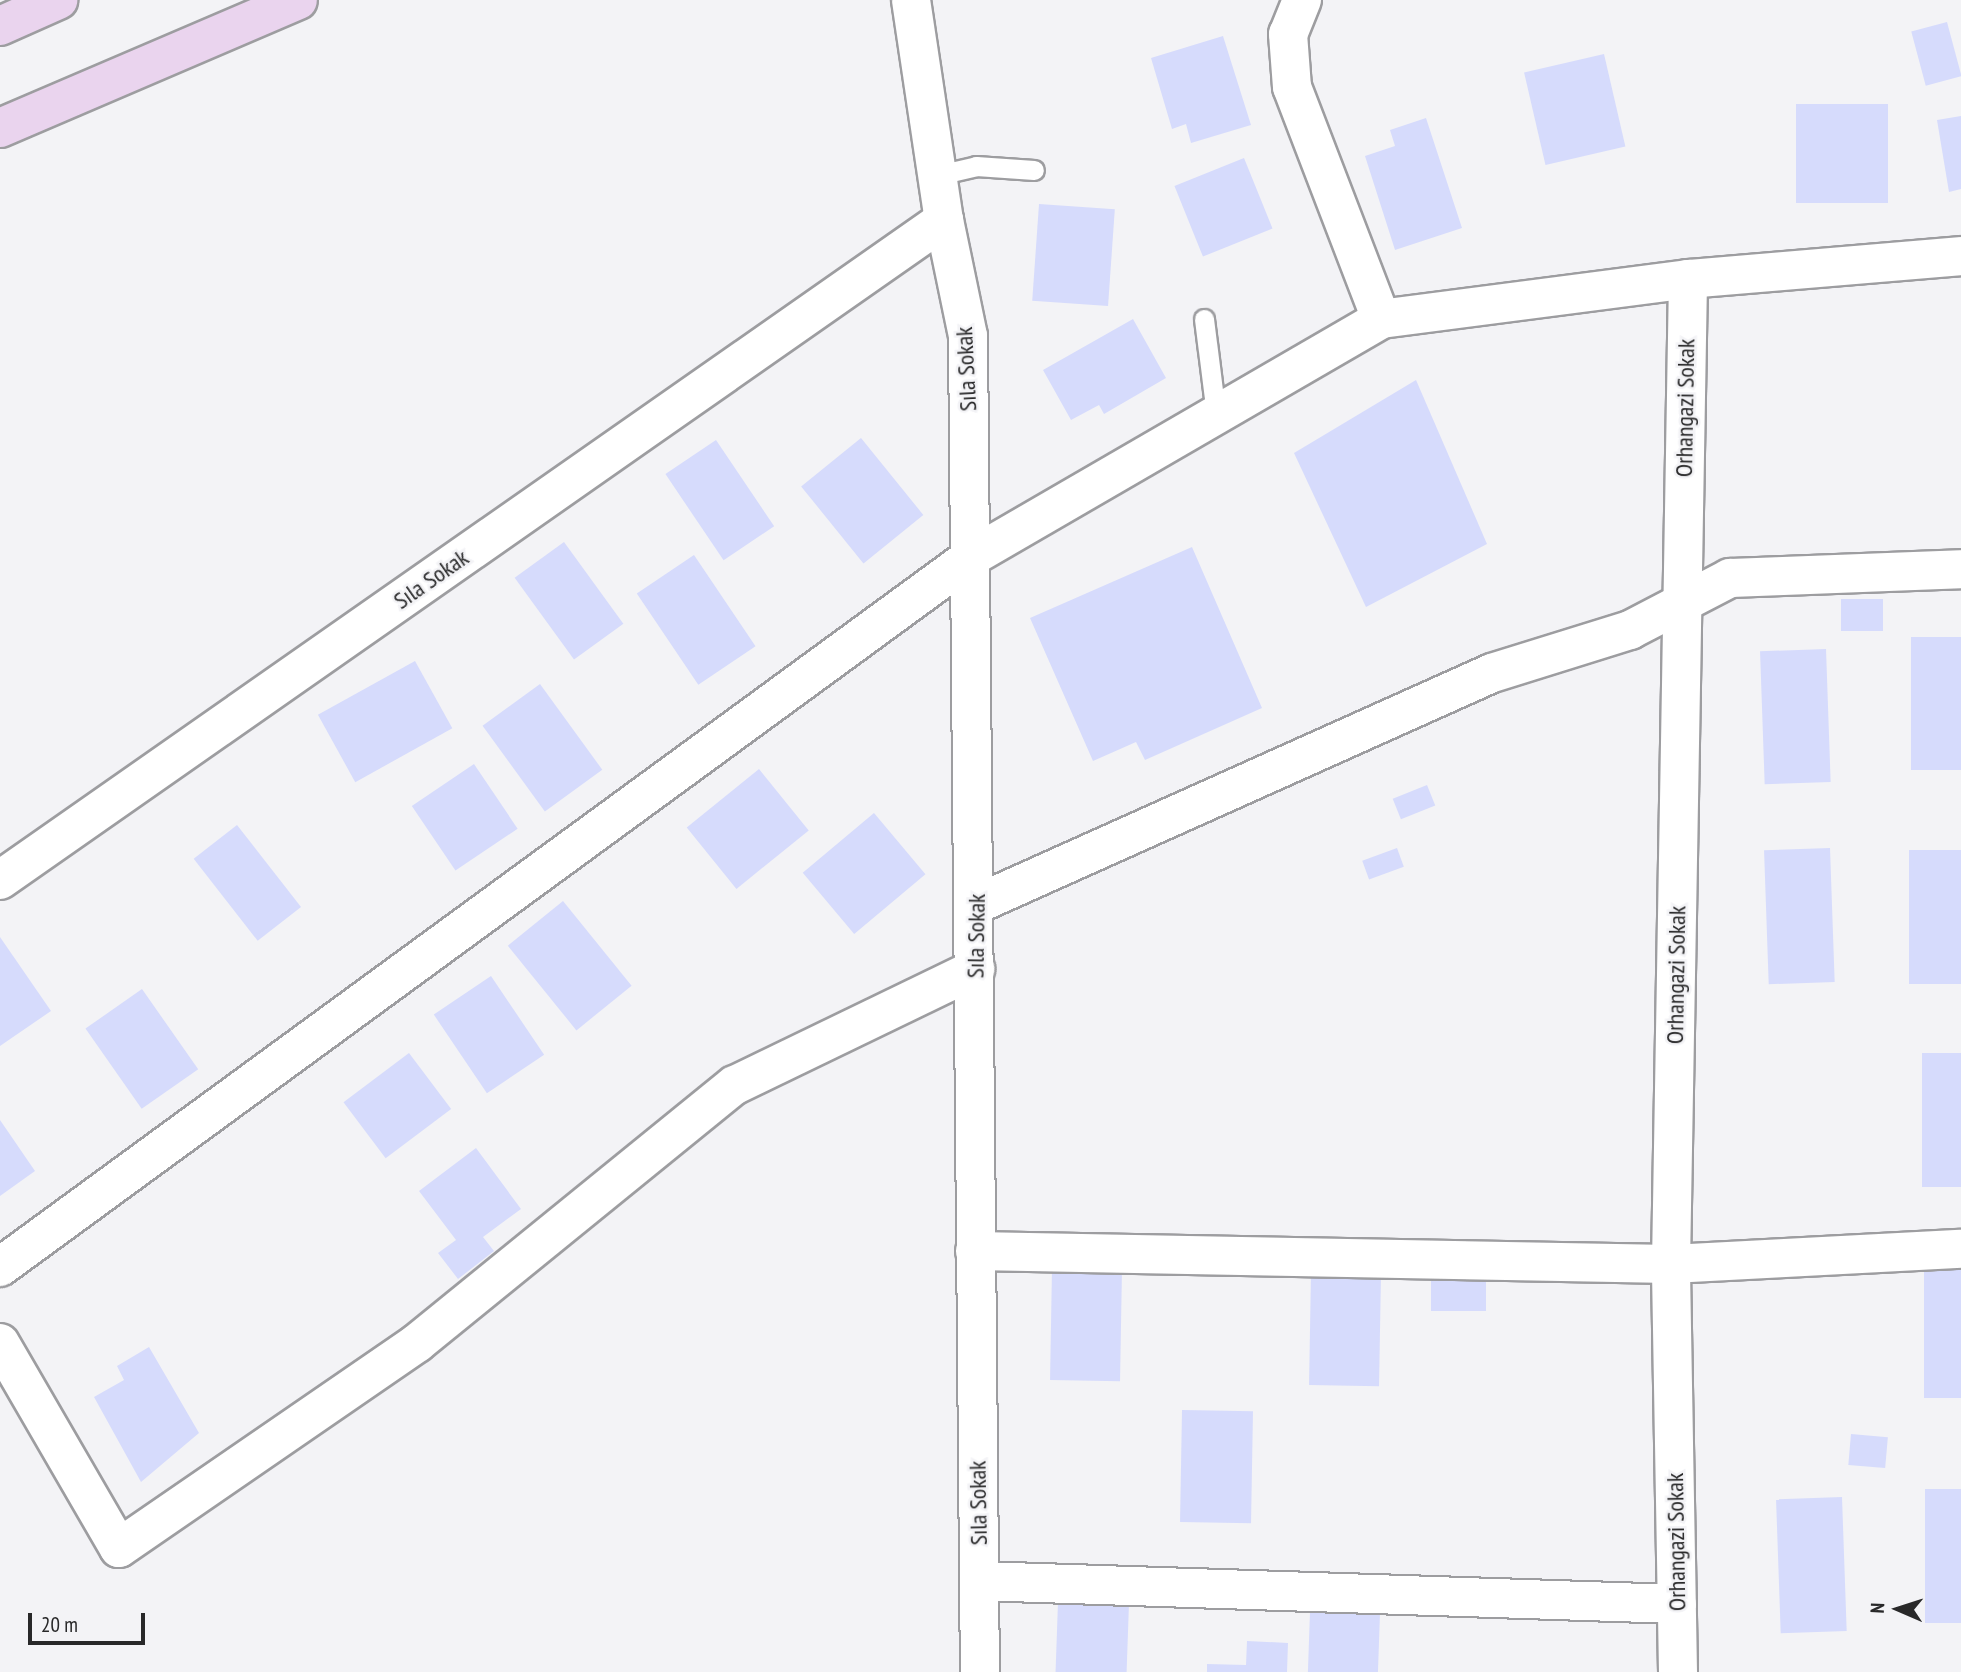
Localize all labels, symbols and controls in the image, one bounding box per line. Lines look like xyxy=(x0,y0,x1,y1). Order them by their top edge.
street label: Sıla Sokak xyxy=(949,326,983,412)
street label: Orhangazi Sokak xyxy=(1669,339,1701,477)
street label: Sıla Sokak xyxy=(388,543,474,615)
street label: Sıla Sokak xyxy=(961,893,991,979)
street label: Orhangazi Sokak xyxy=(1660,906,1692,1044)
street label: Sıla Sokak xyxy=(963,1460,993,1546)
street label: Orhangazi Sokak xyxy=(1660,1473,1692,1611)
north arrow xyxy=(1863,1574,1933,1644)
scale bar xyxy=(32,1598,149,1642)
text: N xyxy=(1865,1602,1889,1614)
text: 20 m xyxy=(41,1611,78,1638)

